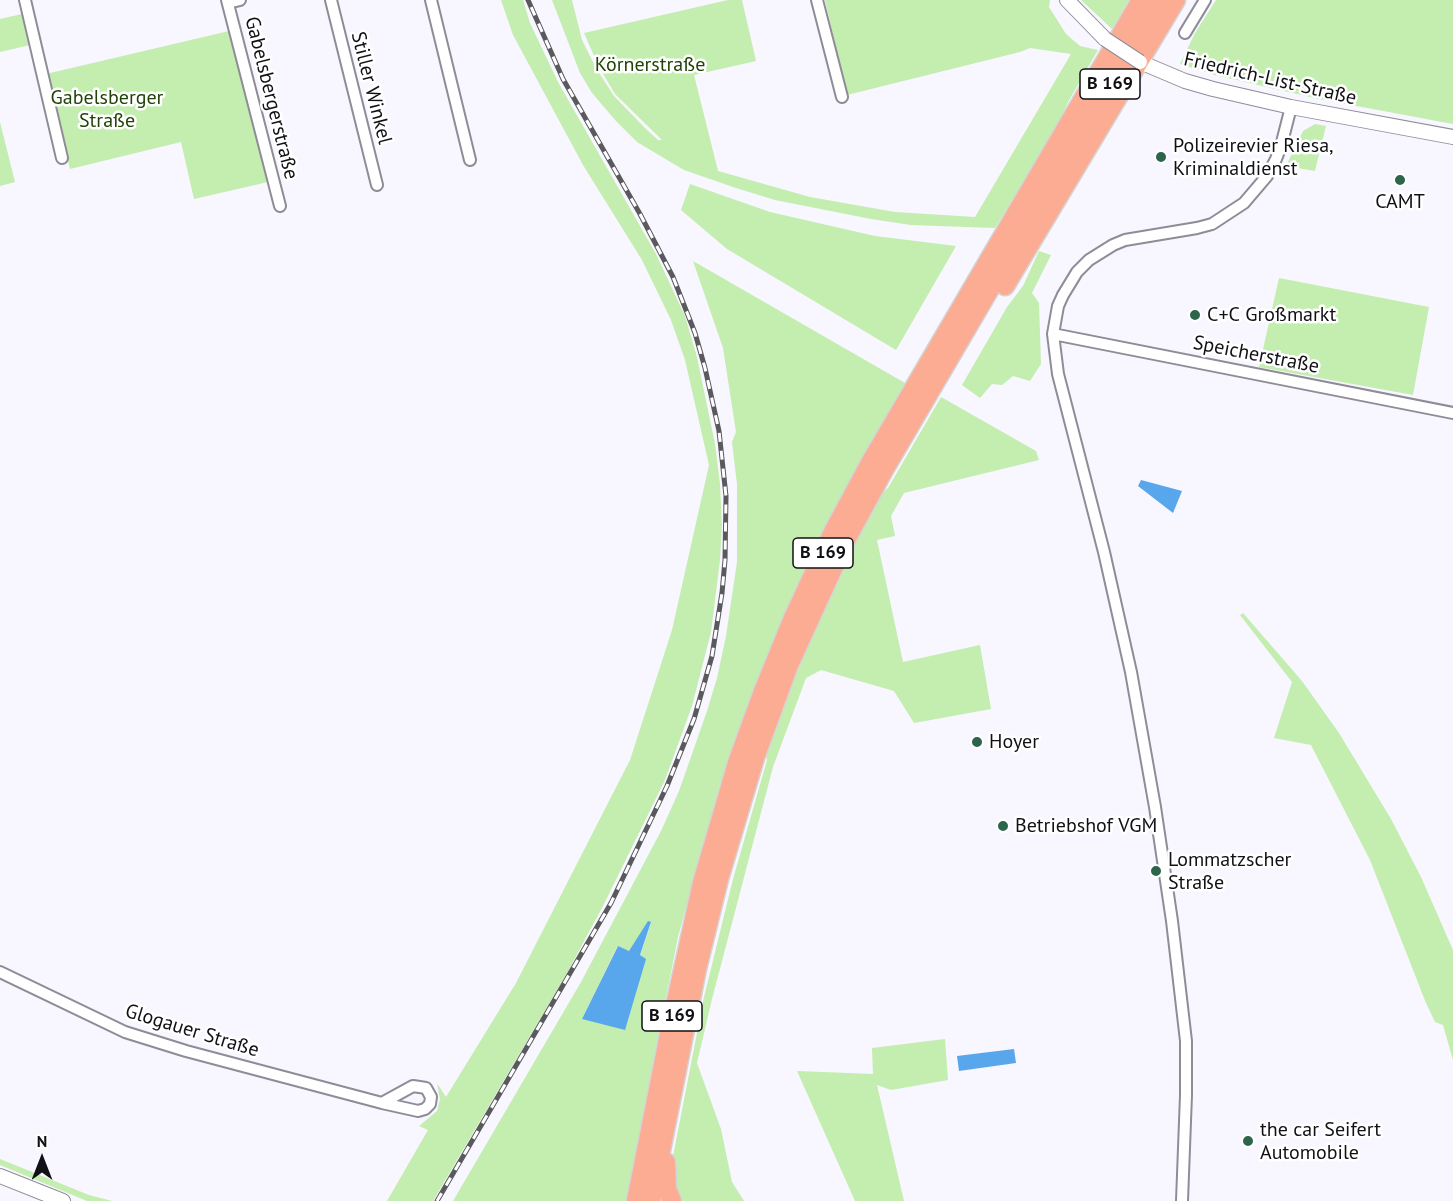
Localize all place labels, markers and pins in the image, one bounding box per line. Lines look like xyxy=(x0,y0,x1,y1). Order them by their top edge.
place label: Polizeirevier Riesa, Kriminaldienst xyxy=(1173,134,1334,181)
marker: Polizeirevier Riesa, Kriminaldienst xyxy=(1154,150,1168,164)
marker: CAMT xyxy=(1393,173,1407,187)
place label: CAMT xyxy=(1375,190,1425,214)
place label: C+C Großmarkt xyxy=(1207,303,1336,327)
marker: C+C Großmarkt xyxy=(1188,308,1202,322)
place label: Hoyer xyxy=(989,730,1039,754)
marker: Hoyer xyxy=(970,735,984,749)
place label: Betriebshof VGM xyxy=(1015,814,1157,838)
marker: Betriebshof VGM xyxy=(996,819,1010,833)
place label: Lommatzscher Straße xyxy=(1168,848,1291,895)
marker: Lommatzscher Straße xyxy=(1149,864,1163,878)
place label: the car Seifert Automobile xyxy=(1260,1118,1381,1165)
marker: the car Seifert Automobile xyxy=(1241,1134,1255,1148)

